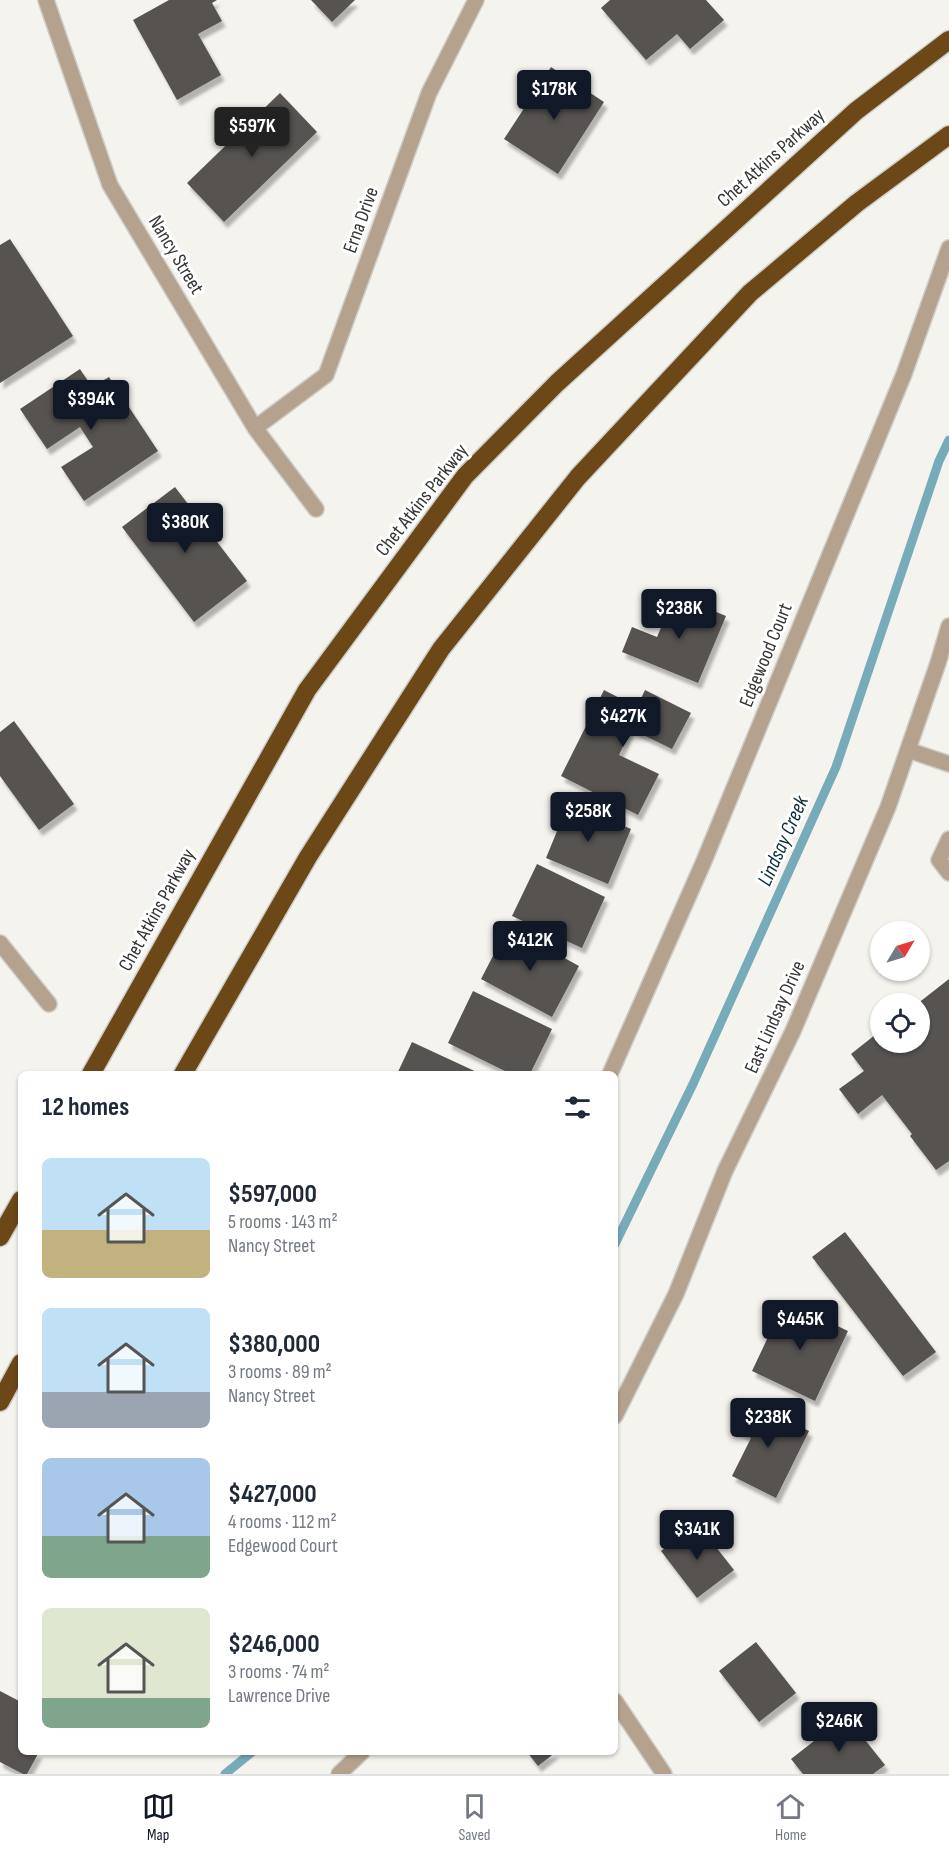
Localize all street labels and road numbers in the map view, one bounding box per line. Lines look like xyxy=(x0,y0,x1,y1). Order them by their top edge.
street label: Chet Atkins Parkway xyxy=(712,103,830,212)
street label: Erna Drive xyxy=(338,184,384,256)
street label: Nancy Street xyxy=(143,211,209,299)
street label: Chet Atkins Parkway xyxy=(371,439,474,561)
street label: Edgewood Court xyxy=(734,600,798,710)
street label: Chet Atkins Parkway xyxy=(114,844,201,975)
street label: East Lindsay Drive xyxy=(740,957,810,1077)

